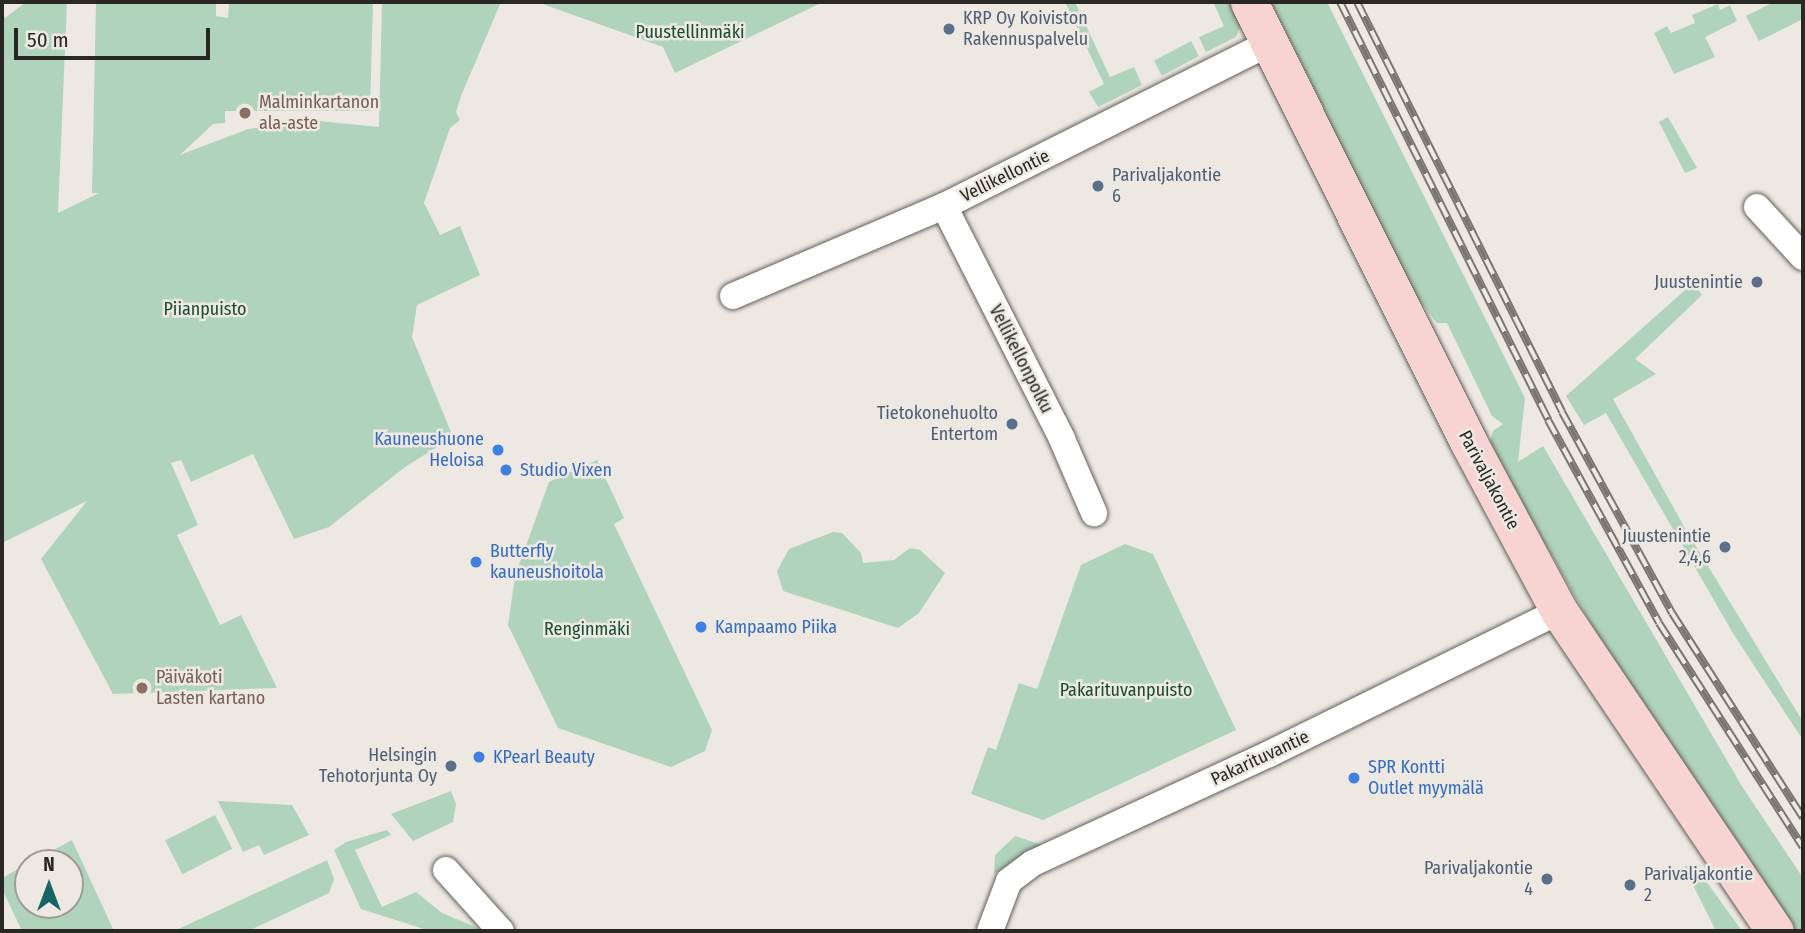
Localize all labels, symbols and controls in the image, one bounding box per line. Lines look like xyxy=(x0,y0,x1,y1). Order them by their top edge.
place label: KRP Oy Koiviston Rakennuspalvelu xyxy=(963,8,1088,50)
scale bar xyxy=(18,14,214,58)
park label: Puustellinmäki xyxy=(635,21,745,43)
marker: KRP Oy Koiviston Rakennuspalvelu xyxy=(941,21,957,37)
text: 50 m xyxy=(27,27,69,53)
place label: Malminkartanon ala-aste xyxy=(259,92,379,134)
marker: Malminkartanon ala-aste xyxy=(237,105,253,121)
street label: Vellikellontie xyxy=(957,145,1053,207)
place label: Parivaljakontie 6 xyxy=(1112,165,1221,208)
marker: Parivaljakontie 6 xyxy=(1090,178,1106,194)
place label: Juustenintie xyxy=(1654,271,1743,293)
marker: Juustenintie xyxy=(1749,274,1765,290)
park label: Piianpuisto xyxy=(163,298,247,320)
street label: Vellikellonpolku xyxy=(984,301,1058,417)
place label: Tietokonehuolto Entertom xyxy=(877,403,998,446)
marker: Tietokonehuolto Entertom xyxy=(1004,416,1020,432)
street label: Parivaljakontie xyxy=(1454,427,1524,533)
place label: Kauneushuone Heloisa xyxy=(374,429,484,472)
marker: Kauneushuone Heloisa xyxy=(490,442,506,458)
place label: Studio Vixen xyxy=(520,459,612,481)
marker: Studio Vixen xyxy=(498,462,514,478)
place label: Juustenintie 2,4,6 xyxy=(1622,526,1711,568)
marker: Juustenintie 2,4,6 xyxy=(1717,539,1733,555)
place label: Butterfly kauneushoitola xyxy=(490,541,604,584)
marker: Butterfly kauneushoitola xyxy=(468,554,484,570)
place label: Kampaamo Piika xyxy=(715,616,837,638)
park label: Renginmäki xyxy=(544,618,630,640)
marker: Kampaamo Piika xyxy=(693,619,709,635)
place label: Päiväkoti Lasten kartano xyxy=(156,667,265,710)
park label: Pakarituvanpuisto xyxy=(1060,679,1192,701)
marker: Päiväkoti Lasten kartano xyxy=(134,680,150,696)
street label: Pakarituvantie xyxy=(1208,726,1312,790)
place label: Helsingin Tehotorjunta Oy xyxy=(319,745,437,788)
place label: KPearl Beauty xyxy=(493,746,595,768)
marker: KPearl Beauty xyxy=(471,749,487,765)
place label: SPR Kontti Outlet myymälä xyxy=(1368,757,1484,800)
marker: Helsingin Tehotorjunta Oy xyxy=(443,758,459,774)
marker: SPR Kontti Outlet myymälä xyxy=(1346,770,1362,786)
north arrow xyxy=(14,849,84,919)
text: N xyxy=(43,853,55,876)
place label: Parivaljakontie 4 xyxy=(1424,858,1533,900)
place label: Parivaljakontie 2 xyxy=(1644,864,1753,906)
marker: Parivaljakontie 4 xyxy=(1539,871,1555,887)
marker: Parivaljakontie 2 xyxy=(1622,877,1638,893)

